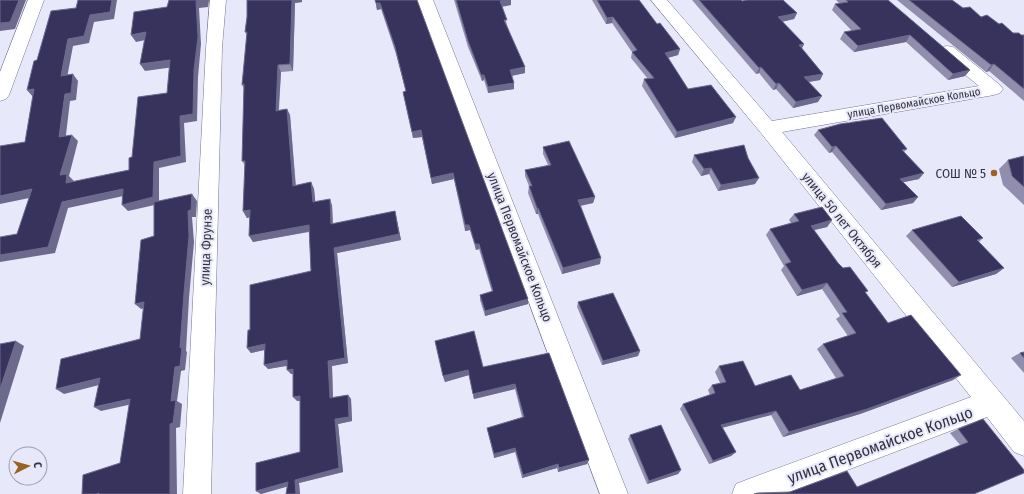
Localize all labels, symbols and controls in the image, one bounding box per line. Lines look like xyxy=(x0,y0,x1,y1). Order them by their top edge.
street label: улица Первомайское Кольцо xyxy=(847,85,982,121)
place label: СОШ № 5 xyxy=(936,166,986,181)
marker: СОШ № 5 xyxy=(989,168,999,178)
street label: улица 50 лет Октября xyxy=(799,169,885,271)
street label: улица Первомайское Кольцо xyxy=(485,170,556,324)
street label: улица Фрунзе xyxy=(197,208,215,286)
street label: улица Первомайское Кольцо xyxy=(785,403,975,487)
north arrow xyxy=(8,446,48,486)
text: С xyxy=(31,461,44,469)

